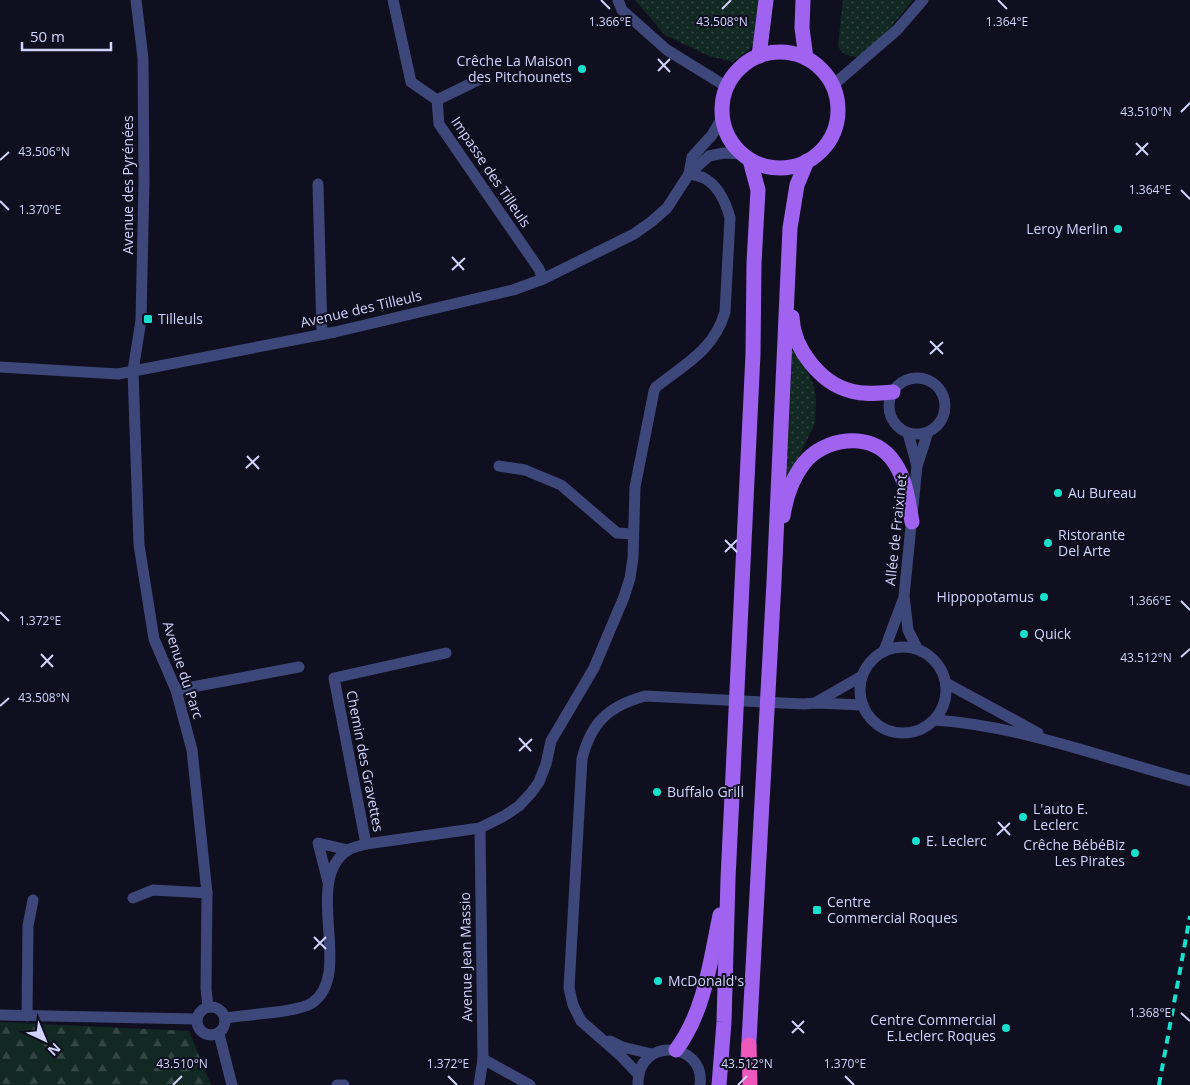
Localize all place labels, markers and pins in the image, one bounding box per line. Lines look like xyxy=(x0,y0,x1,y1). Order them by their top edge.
place label: Crêche La Maison des Pitchounets xyxy=(457,51,572,86)
marker: Crêche La Maison des Pitchounets xyxy=(576,63,588,75)
place label: Leroy Merlin xyxy=(1026,219,1108,238)
marker: Leroy Merlin xyxy=(1112,223,1124,235)
place label: Tilleuls xyxy=(158,309,203,328)
marker: Tilleuls xyxy=(142,313,154,325)
place label: Au Bureau xyxy=(1068,483,1137,502)
marker: Au Bureau xyxy=(1052,487,1064,499)
place label: Ristorante Del Arte xyxy=(1058,525,1125,560)
marker: Ristorante Del Arte xyxy=(1042,537,1054,549)
place label: Hippopotamus xyxy=(937,587,1034,606)
marker: Hippopotamus xyxy=(1038,591,1050,603)
place label: Quick xyxy=(1034,624,1072,643)
marker: Quick xyxy=(1018,628,1030,640)
place label: Buffalo Grill xyxy=(667,782,744,801)
marker: Buffalo Grill xyxy=(651,786,663,798)
place label: L'auto E. Leclerc xyxy=(1033,799,1088,834)
marker: L'auto E. Leclerc xyxy=(1017,811,1029,823)
place label: E. Leclerc xyxy=(926,831,987,850)
marker: E. Leclerc xyxy=(910,835,922,847)
place label: Crêche BébéBiz Les Pirates xyxy=(1023,835,1125,870)
marker: Crêche BébéBiz Les Pirates xyxy=(1129,847,1141,859)
place label: Centre Commercial Roques xyxy=(827,892,958,927)
marker: Centre Commercial Roques xyxy=(811,904,823,916)
place label: McDonald's xyxy=(668,971,744,990)
marker: McDonald's xyxy=(652,975,664,987)
place label: Centre Commercial E.Leclerc Roques xyxy=(870,1010,996,1045)
marker: Centre Commercial E.Leclerc Roques xyxy=(1000,1022,1012,1034)

